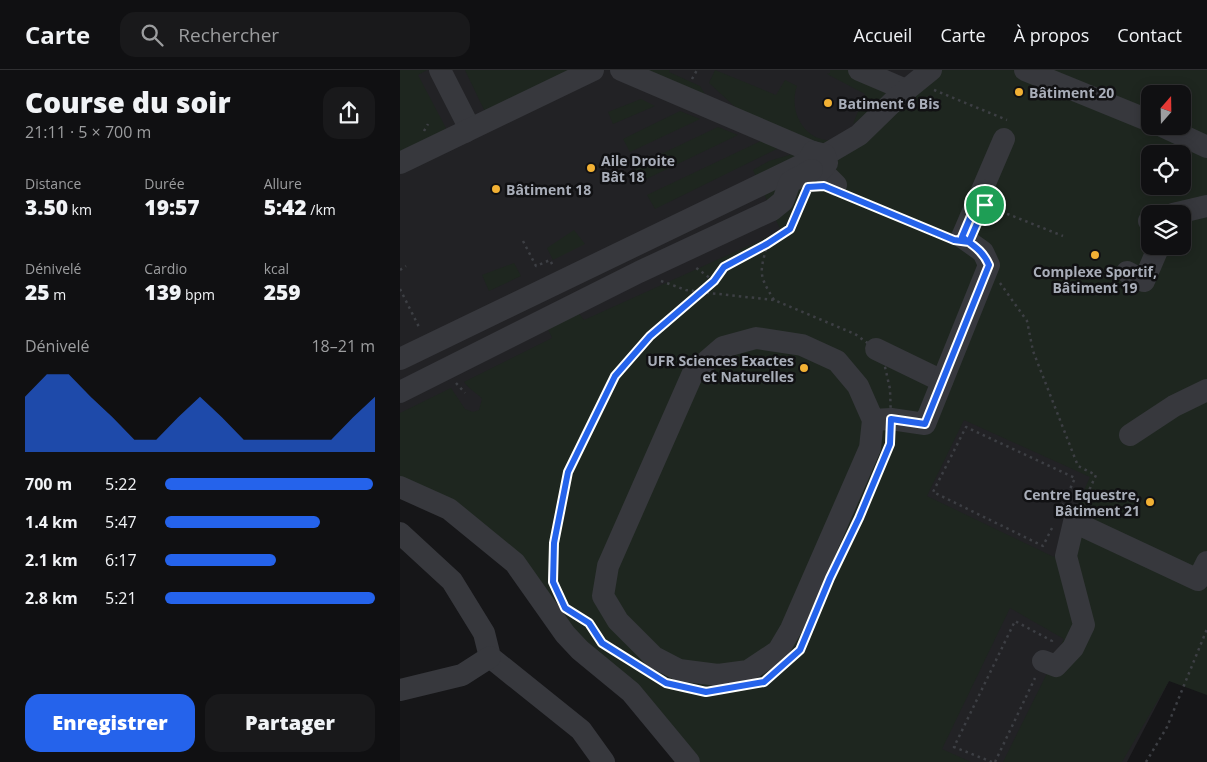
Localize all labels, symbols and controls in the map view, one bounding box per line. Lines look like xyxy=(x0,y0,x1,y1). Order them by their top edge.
search box xyxy=(120,12,470,57)
text: Carte xyxy=(25,18,90,51)
icon: search xyxy=(138,21,166,49)
text: Rechercher xyxy=(178,22,279,48)
text: Accueil xyxy=(854,23,912,47)
text: Carte xyxy=(940,23,986,47)
text: À propos xyxy=(1014,23,1089,47)
text: Contact xyxy=(1117,23,1182,47)
text: Course du soir xyxy=(25,83,231,121)
place label: Bâtiment 20 xyxy=(1029,83,1114,102)
north arrow xyxy=(1141,85,1191,135)
map controls xyxy=(1141,85,1191,255)
marker: Bâtiment 20 xyxy=(1013,86,1025,98)
button: share xyxy=(323,87,375,139)
place label: Batiment 6 Bis xyxy=(838,94,939,113)
marker: Batiment 6 Bis xyxy=(822,97,834,109)
text: 21:11 · 5 × 700 m xyxy=(25,121,151,143)
button: locate xyxy=(1141,145,1191,195)
place label: Aile Droite Bât 18 xyxy=(601,151,675,186)
marker: Aile Droite Bât 18 xyxy=(585,162,597,174)
text: Distance xyxy=(25,174,81,193)
text: Durée xyxy=(144,174,185,193)
text: Allure xyxy=(264,174,302,193)
place label: Bâtiment 18 xyxy=(506,180,591,199)
marker: Bâtiment 18 xyxy=(490,183,502,195)
pin xyxy=(964,184,1006,226)
icon: arrive xyxy=(971,191,999,219)
text: 3.50 xyxy=(25,193,68,221)
text: 19:57 xyxy=(144,193,200,221)
text: 5:42 xyxy=(264,193,307,221)
text: km xyxy=(68,200,92,219)
text: /km xyxy=(307,200,336,219)
button: layers xyxy=(1141,205,1191,255)
marker: Complexe Sportif, Bâtiment 19 xyxy=(1089,249,1101,261)
text: Dénivelé xyxy=(25,259,81,278)
text: Cardio xyxy=(144,259,187,278)
text: kcal xyxy=(264,259,289,278)
place label: Complexe Sportif, Bâtiment 19 xyxy=(1033,262,1157,297)
text: 25 xyxy=(25,278,50,306)
text: 139 xyxy=(144,278,181,306)
text: 259 xyxy=(264,278,301,306)
text: m xyxy=(50,285,66,304)
text: bpm xyxy=(181,285,215,304)
text: Dénivelé xyxy=(25,335,89,357)
text: 18–21 m xyxy=(311,335,375,357)
place label: UFR Sciences Exactes et Naturelles xyxy=(647,351,794,386)
marker: UFR Sciences Exactes et Naturelles xyxy=(798,362,810,374)
text: 700 m xyxy=(25,473,72,495)
text: 5:22 xyxy=(105,473,137,495)
place label: Centre Equestre, Bâtiment 21 xyxy=(1023,485,1140,520)
marker: Centre Equestre, Bâtiment 21 xyxy=(1144,496,1156,508)
text: 1.4 km xyxy=(25,511,78,533)
text: 5:47 xyxy=(105,511,137,533)
text: 2.1 km xyxy=(25,549,78,571)
text: 6:17 xyxy=(105,549,137,571)
text: 2.8 km xyxy=(25,587,78,609)
text: 5:21 xyxy=(105,587,137,609)
button: Enregistrer xyxy=(25,694,195,752)
button: Partager xyxy=(205,694,375,752)

